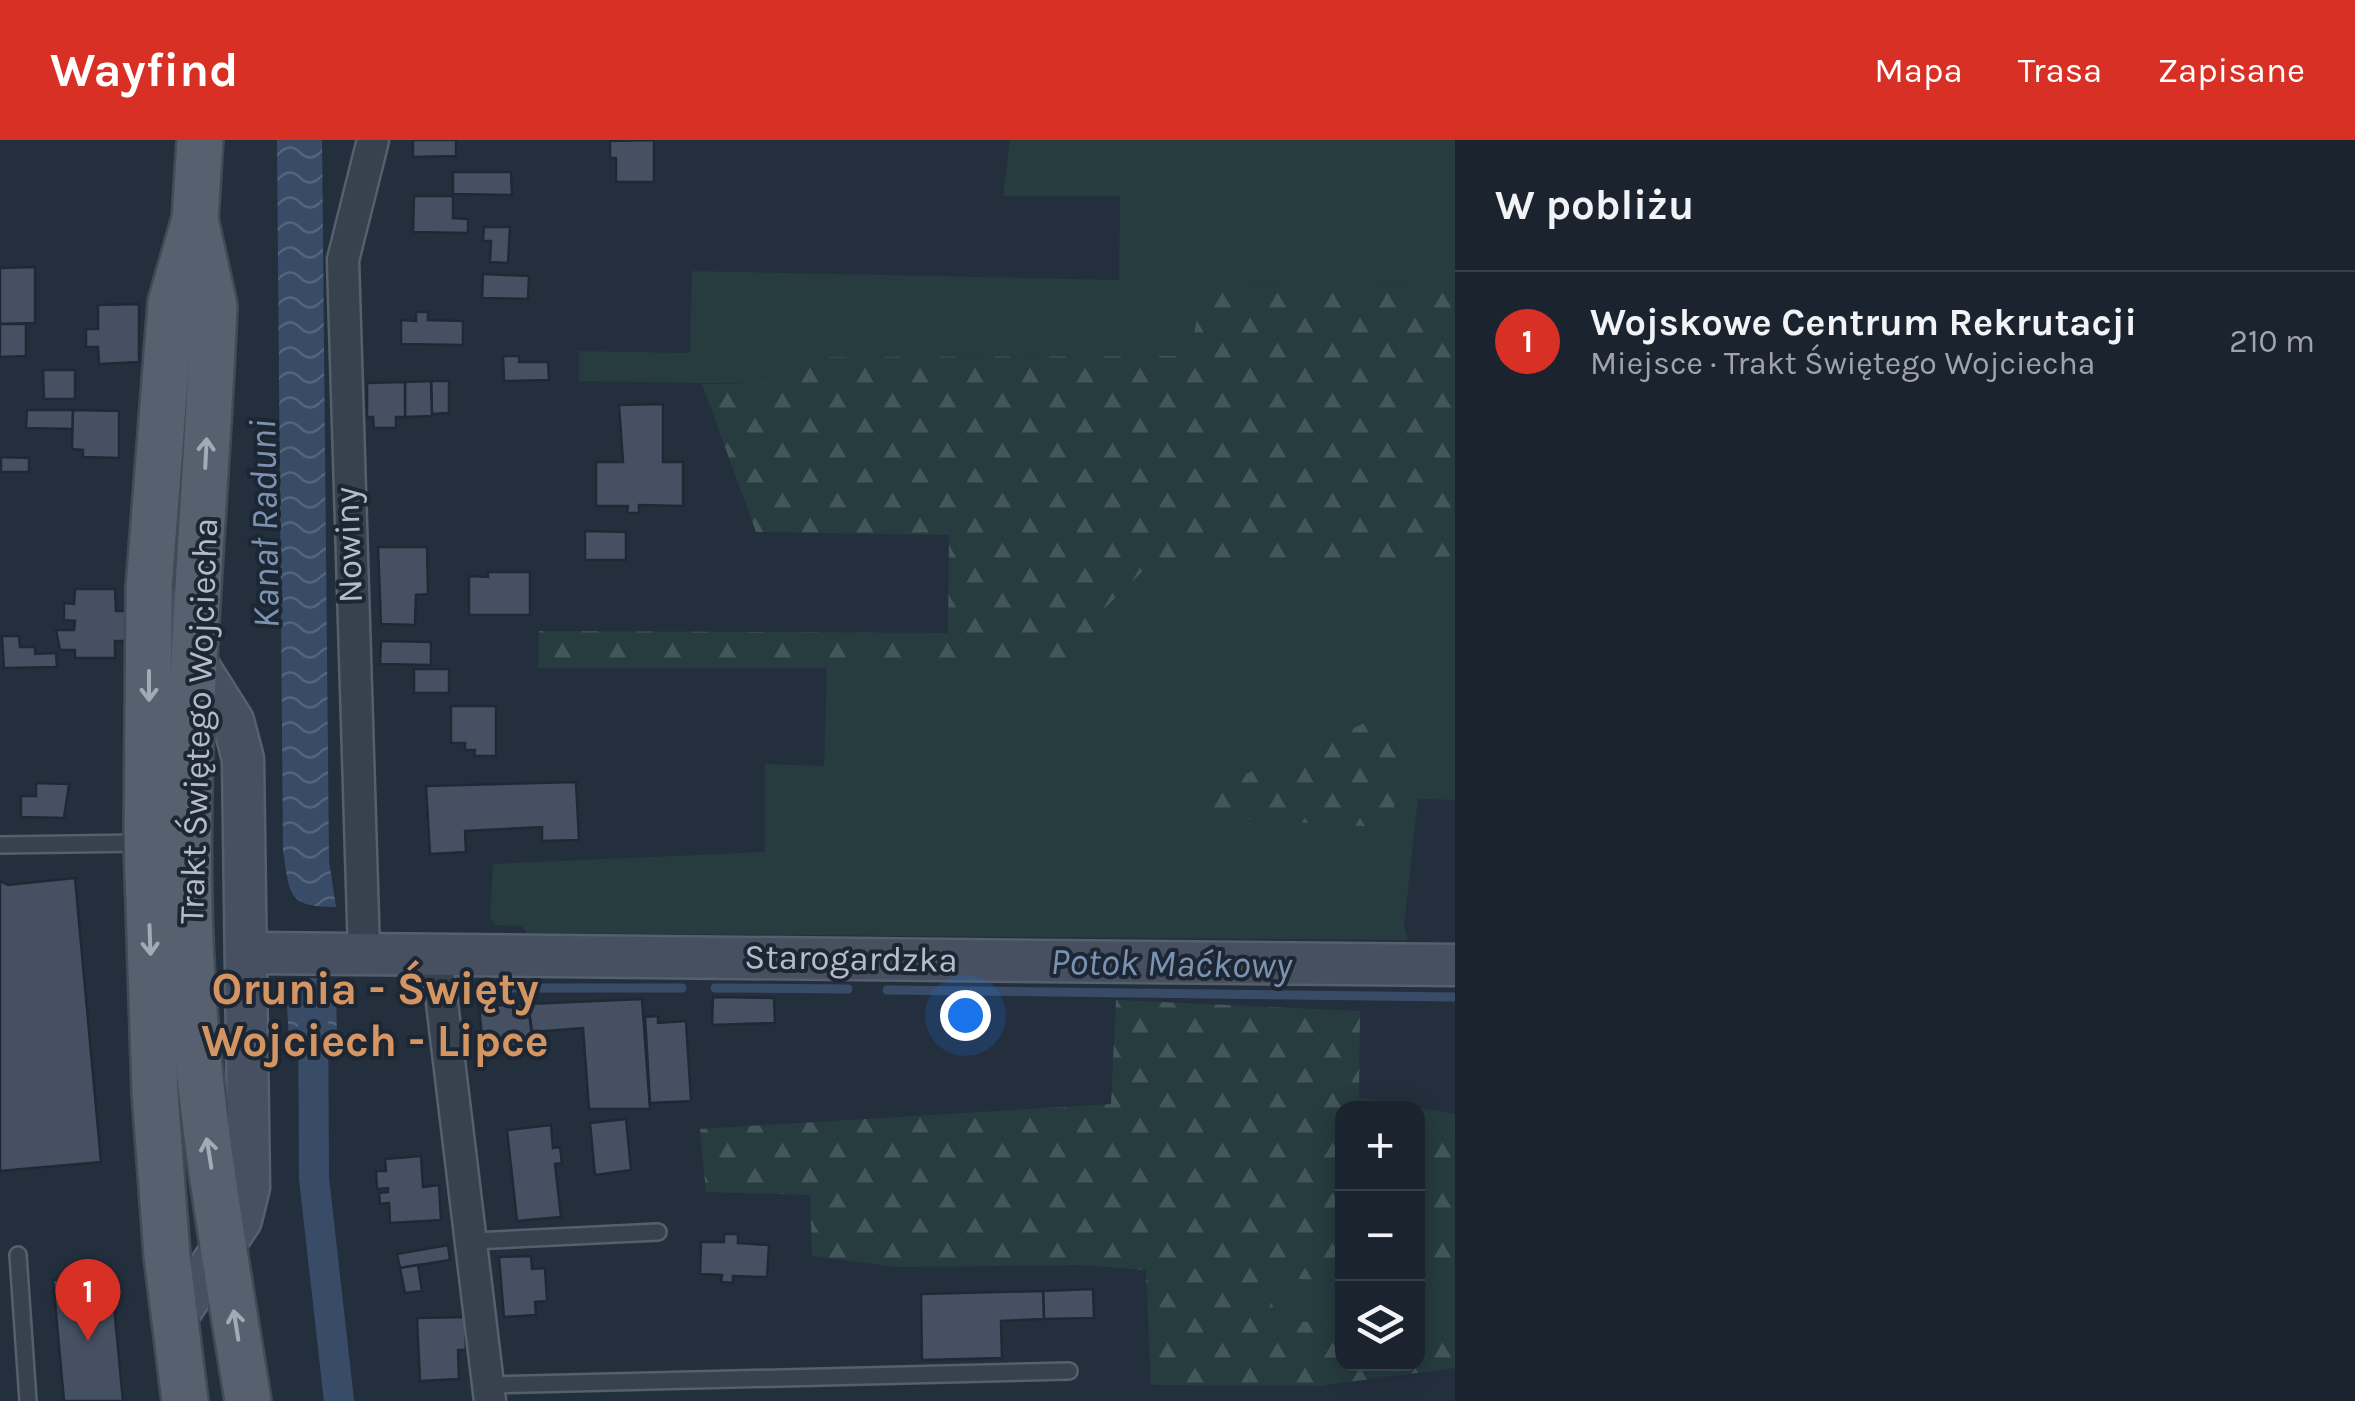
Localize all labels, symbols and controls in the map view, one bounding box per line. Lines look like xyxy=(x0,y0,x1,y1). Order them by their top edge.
text: Wayfind xyxy=(50,42,239,98)
text: Mapa xyxy=(1874,50,1963,91)
text: Trasa xyxy=(2018,50,2102,91)
text: Zapisane xyxy=(2157,50,2305,91)
text: W pobliżu xyxy=(1495,180,1694,230)
text: Wojskowe Centrum Rekrutacji xyxy=(1590,300,2137,345)
text: 1 xyxy=(1522,323,1533,360)
text: 210 m xyxy=(2229,323,2315,360)
text: Miejsce · Trakt Świętego Wojciecha xyxy=(1590,345,2095,382)
water label: Kanał Raduni xyxy=(240,419,289,629)
one-way arrow xyxy=(197,438,216,470)
street label: Nowiny xyxy=(326,486,371,604)
street label: Trakt Świętego Wojciecha xyxy=(171,517,226,925)
one-way arrow xyxy=(139,669,158,701)
one-way arrow xyxy=(141,924,160,956)
street label: Starogardzka xyxy=(744,936,958,981)
water label: Potok Maćkowy xyxy=(1050,939,1294,988)
district label: Orunia - Święty Wojciech - Lipce xyxy=(201,960,549,1068)
your location xyxy=(940,990,991,1041)
map controls xyxy=(1335,1101,1425,1371)
button: + xyxy=(1335,1101,1425,1191)
one-way arrow xyxy=(199,1138,218,1170)
button: − xyxy=(1335,1191,1425,1281)
pin: 1 xyxy=(56,1258,120,1341)
button: layers xyxy=(1335,1281,1425,1371)
one-way arrow xyxy=(226,1310,245,1342)

